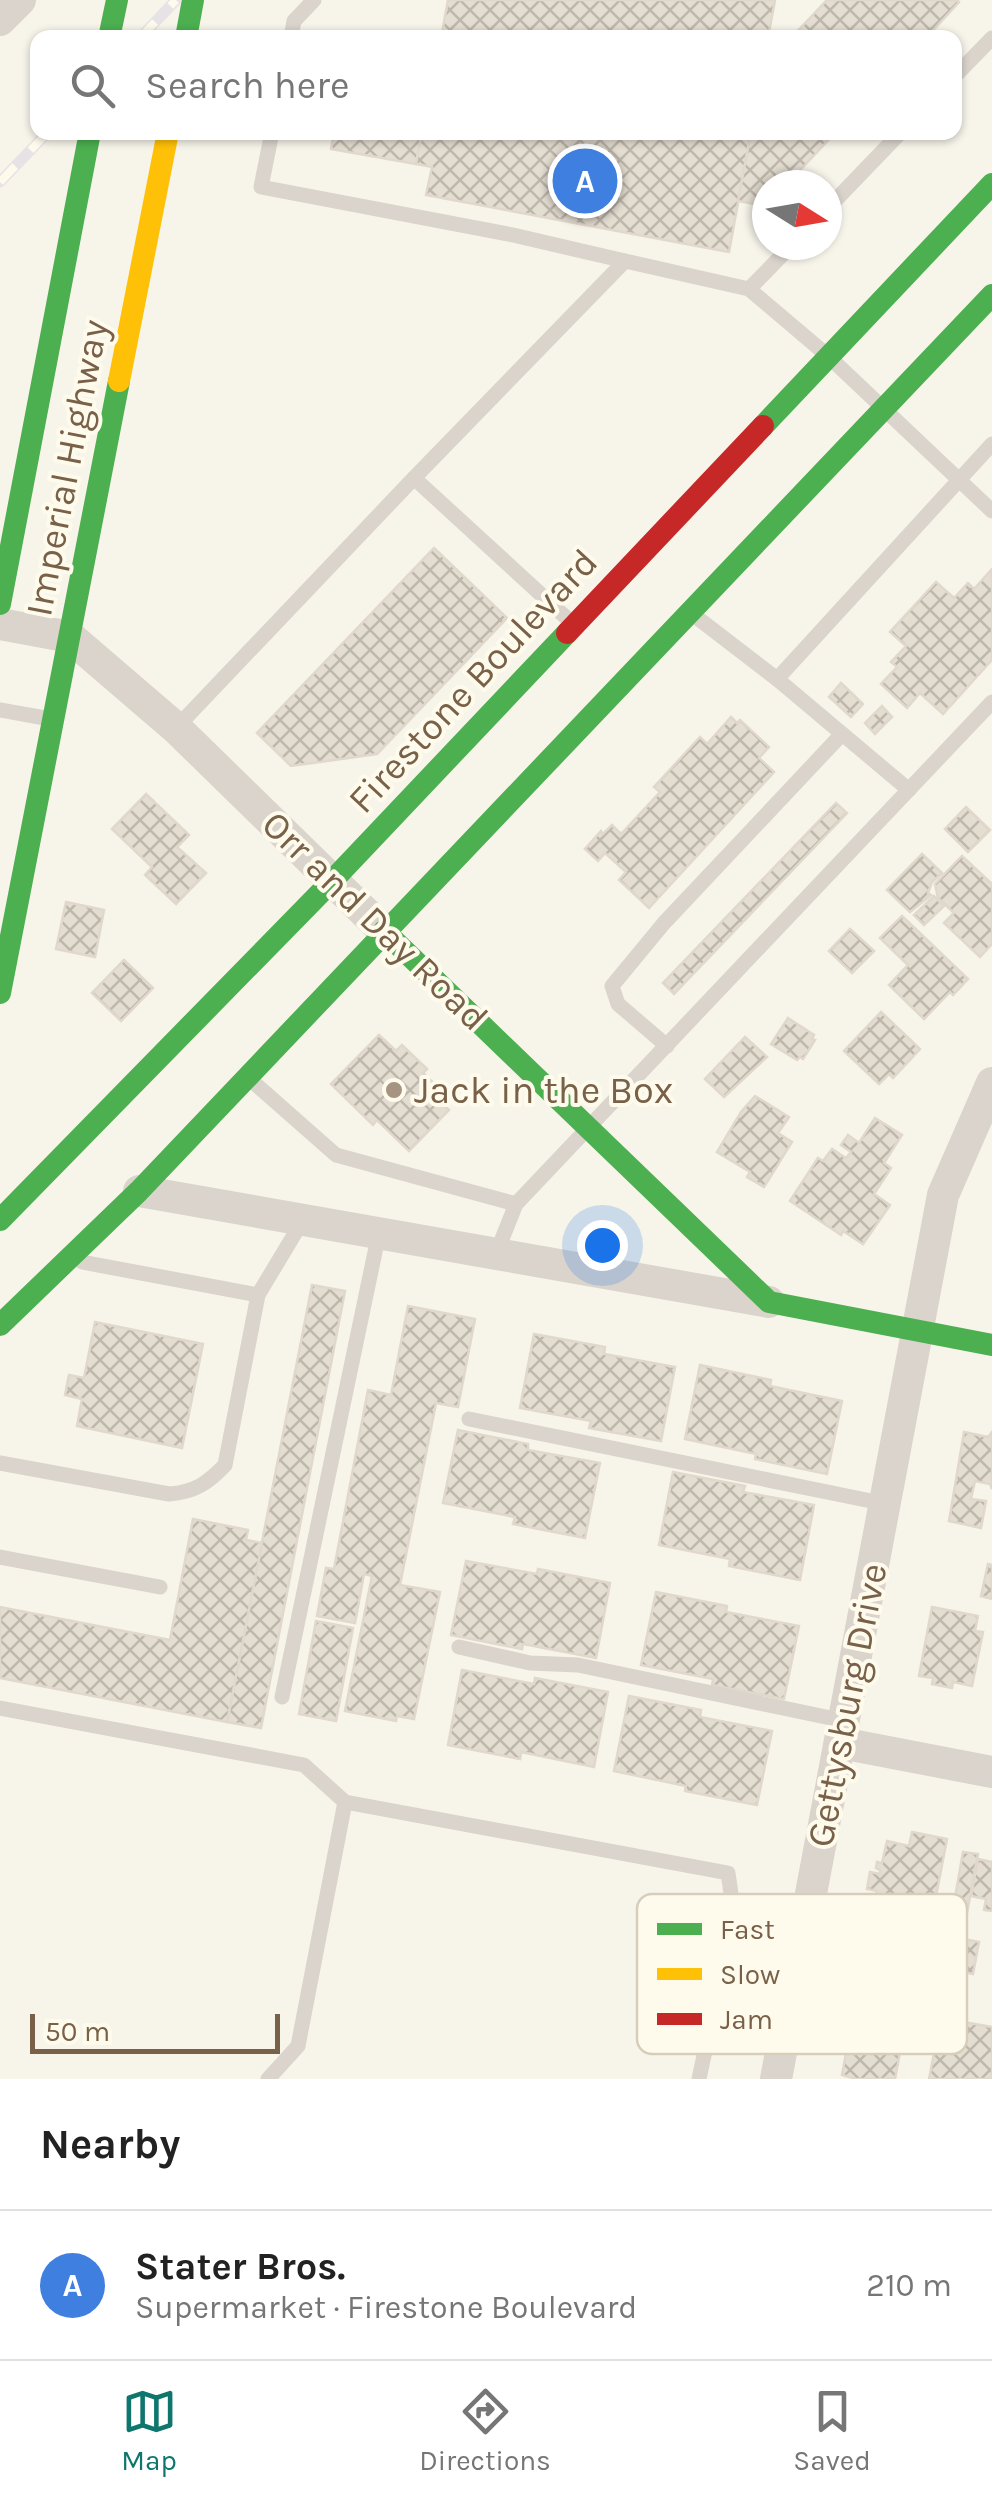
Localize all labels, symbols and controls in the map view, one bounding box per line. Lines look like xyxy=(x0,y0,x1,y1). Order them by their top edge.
search box xyxy=(30,30,962,140)
icon: search xyxy=(65,58,120,113)
text: Search here xyxy=(145,63,349,108)
pin: A xyxy=(552,144,618,218)
north arrow xyxy=(752,170,842,260)
street label: Imperial Highway xyxy=(16,316,118,620)
street label: Firestone Boulevard xyxy=(339,540,607,822)
street label: Orr and Day Road xyxy=(253,802,497,1040)
place label: Jack in the Box xyxy=(414,1068,673,1113)
marker: Jack in the Box xyxy=(383,1079,405,1101)
your location xyxy=(577,1220,628,1271)
street label: Gettysburg Drive xyxy=(797,1559,897,1851)
legend xyxy=(637,1894,967,2054)
text: Fast xyxy=(720,1913,775,1946)
text: Slow xyxy=(720,1958,780,1991)
text: Jam xyxy=(720,2003,773,2036)
scale bar xyxy=(30,2009,280,2054)
text: 50 m xyxy=(45,2015,110,2048)
text: Nearby xyxy=(40,2119,180,2169)
text: Stater Bros. xyxy=(135,2244,345,2289)
text: A xyxy=(62,2267,83,2304)
text: 210 m xyxy=(866,2267,952,2304)
text: Supermarket · Firestone Boulevard xyxy=(135,2289,637,2326)
tab: Map xyxy=(121,2384,177,2477)
tab: Directions xyxy=(419,2384,551,2477)
tab: Saved xyxy=(793,2384,871,2477)

